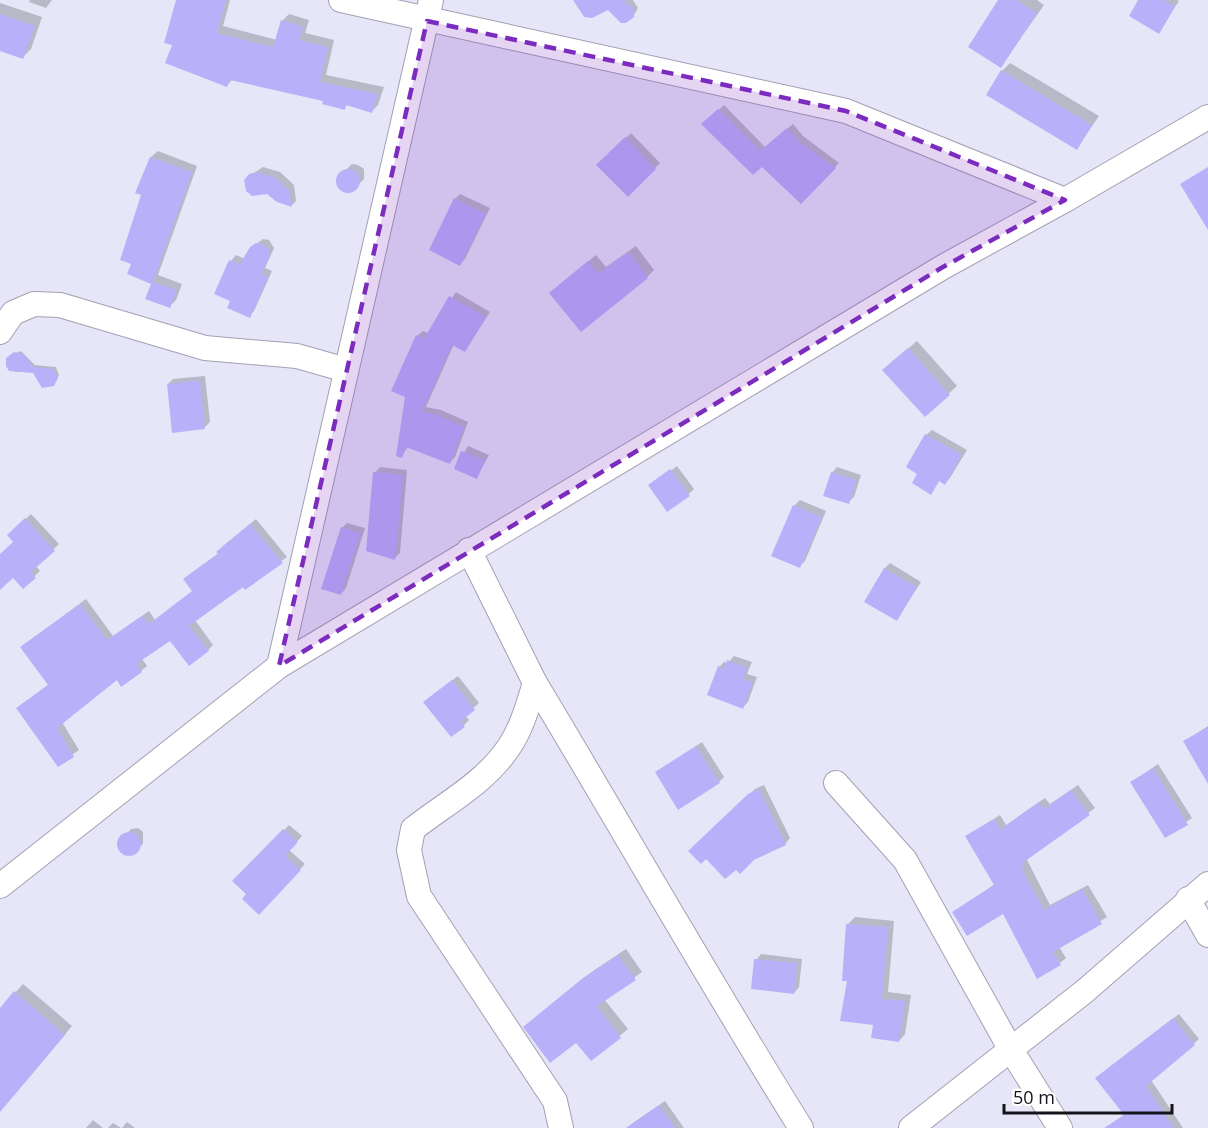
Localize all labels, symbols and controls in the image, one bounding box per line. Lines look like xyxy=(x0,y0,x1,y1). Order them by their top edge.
scale bar xyxy=(1004,1077,1172,1115)
text: 50 m xyxy=(1013,1085,1055,1109)

